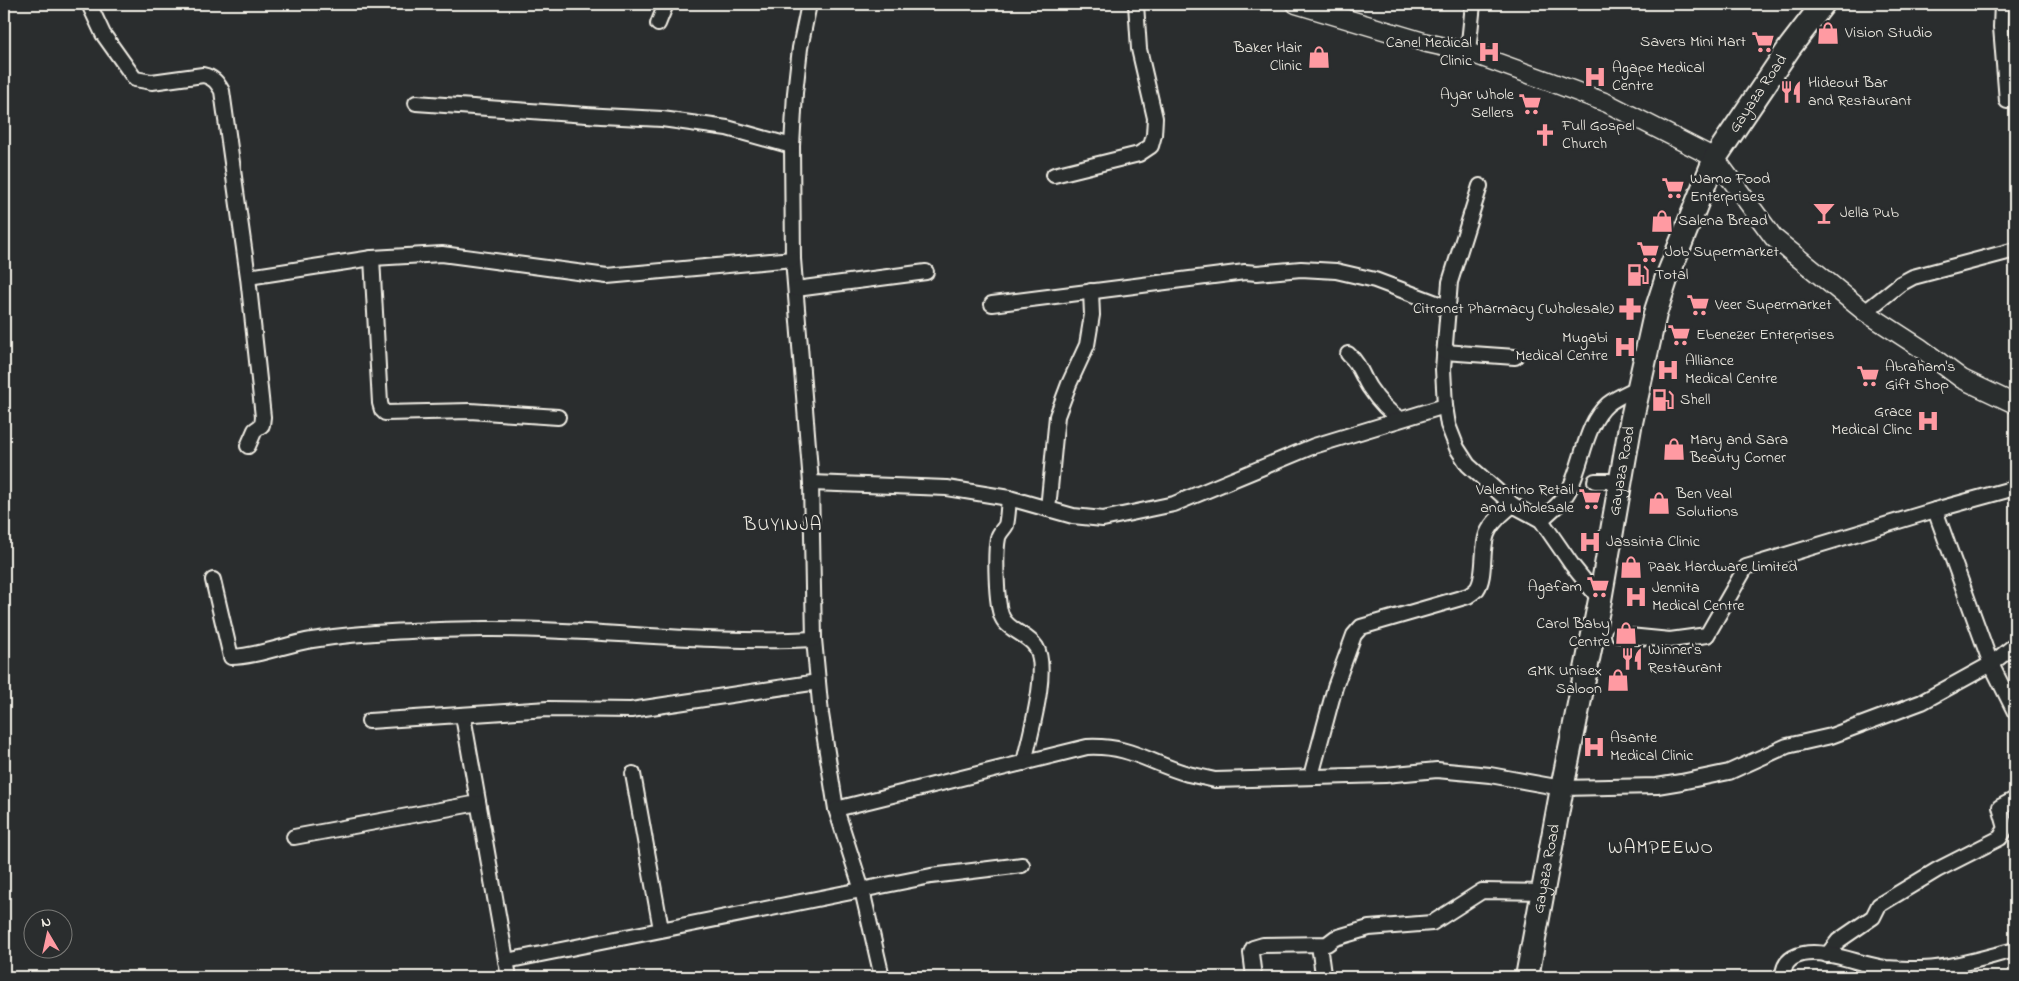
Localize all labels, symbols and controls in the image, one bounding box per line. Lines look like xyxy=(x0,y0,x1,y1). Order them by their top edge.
shop icon: Vision Studio xyxy=(1815,20,1841,46)
place label: Vision Studio xyxy=(1844,21,1932,45)
supermarket icon: Savers Mini Mart xyxy=(1750,29,1776,55)
place label: Savers Mini Mart xyxy=(1640,30,1747,54)
place label: Canel Medical Clinic xyxy=(1386,31,1473,73)
place label: Baker Hair Clinic xyxy=(1233,36,1303,78)
hospital icon: Canel Medical Clinic xyxy=(1476,39,1502,65)
shop icon: Baker Hair Clinic xyxy=(1306,44,1332,70)
street label: Gayaza Road xyxy=(1723,50,1794,138)
place label: Agape Medical Centre xyxy=(1612,56,1705,98)
hospital icon: Agape Medical Centre xyxy=(1582,64,1608,90)
place label: Hideout Bar and Restaurant xyxy=(1808,71,1912,113)
restaurant icon: Hideout Bar and Restaurant xyxy=(1778,79,1804,105)
place label: Ayar Whole Sellers xyxy=(1440,83,1515,125)
supermarket icon: Ayar Whole Sellers xyxy=(1517,91,1543,117)
place label: Full Gospel Church xyxy=(1561,114,1635,156)
church icon: Full Gospel Church xyxy=(1532,122,1558,148)
place label: Wamo Food Enterprises xyxy=(1690,167,1770,209)
supermarket icon: Wamo Food Enterprises xyxy=(1660,175,1686,201)
bar icon: Jella Pub xyxy=(1811,200,1837,226)
place label: Jella Pub xyxy=(1840,201,1899,225)
shop icon: Salena Bread xyxy=(1649,208,1675,234)
place label: Salena Bread xyxy=(1678,209,1768,233)
supermarket icon: Job Supermarket xyxy=(1635,239,1661,265)
place label: Job Supermarket xyxy=(1665,240,1779,264)
fuel station icon: Total xyxy=(1625,262,1651,288)
place label: Total xyxy=(1655,263,1689,287)
supermarket icon: Veer Supermarket xyxy=(1685,292,1711,318)
place label: Veer Supermarket xyxy=(1714,293,1832,317)
pharmacy icon: Citronet Pharmacy (Wholesale) xyxy=(1617,296,1643,322)
place label: Citronet Pharmacy (Wholesale) xyxy=(1413,297,1614,321)
supermarket icon: Ebenezer Enterprises xyxy=(1666,322,1692,348)
place label: Ebenezer Enterprises xyxy=(1696,323,1834,347)
place label: Mugabi Medical Centre xyxy=(1515,326,1609,368)
hospital icon: Mugabi Medical Centre xyxy=(1612,334,1638,360)
place label: Alliance Medical Centre xyxy=(1685,349,1778,391)
place label: Abraham's Gift Shop xyxy=(1885,355,1955,397)
hospital icon: Alliance Medical Centre xyxy=(1655,357,1681,383)
supermarket icon: Abraham's Gift Shop xyxy=(1855,363,1881,389)
fuel station icon: Shell xyxy=(1650,387,1676,413)
place label: Shell xyxy=(1680,388,1711,412)
place label: Grace Medical Clinc xyxy=(1831,400,1913,442)
hospital icon: Grace Medical Clinc xyxy=(1915,408,1941,434)
street label: Gayaza Road xyxy=(1603,424,1642,518)
place label: Mary and Sara Beauty Corner xyxy=(1689,428,1788,470)
shop icon: Mary and Sara Beauty Corner xyxy=(1661,436,1687,462)
place label: Valentino Retail and Wholesale xyxy=(1475,478,1575,520)
place label: Ben Veal Solutions xyxy=(1675,482,1739,524)
supermarket icon: Valentino Retail and Wholesale xyxy=(1577,486,1603,512)
shop icon: Ben Veal Solutions xyxy=(1646,490,1672,516)
district label: BUYINJA xyxy=(743,512,822,539)
hospital icon: Jassinta Clinic xyxy=(1577,529,1603,555)
place label: Jassinta Clinic xyxy=(1606,530,1701,554)
shop icon: Paak Hardware Limited xyxy=(1618,554,1644,580)
place label: Paak Hardware Limited xyxy=(1648,555,1797,579)
supermarket icon: Agafam xyxy=(1585,574,1611,600)
place label: Agafam xyxy=(1528,575,1582,599)
place label: Jennita Medical Centre xyxy=(1652,576,1745,618)
hospital icon: Jennita Medical Centre xyxy=(1623,584,1649,610)
place label: Carol Baby Centre xyxy=(1536,612,1611,654)
shop icon: Carol Baby Centre xyxy=(1613,620,1639,646)
place label: Winner's Restaurant xyxy=(1648,638,1723,680)
restaurant icon: Winner's Restaurant xyxy=(1619,646,1645,672)
place label: GMK Unisex Saloon xyxy=(1527,659,1602,701)
shop icon: GMK Unisex Saloon xyxy=(1605,667,1631,693)
place label: Asante Medical Clinic xyxy=(1610,726,1694,768)
hospital icon: Asante Medical Clinic xyxy=(1581,734,1607,760)
street label: Gayaza Road xyxy=(1527,822,1567,915)
district label: WAMPEEWO xyxy=(1608,835,1714,862)
north arrow xyxy=(22,908,72,958)
text: N xyxy=(40,912,53,934)

